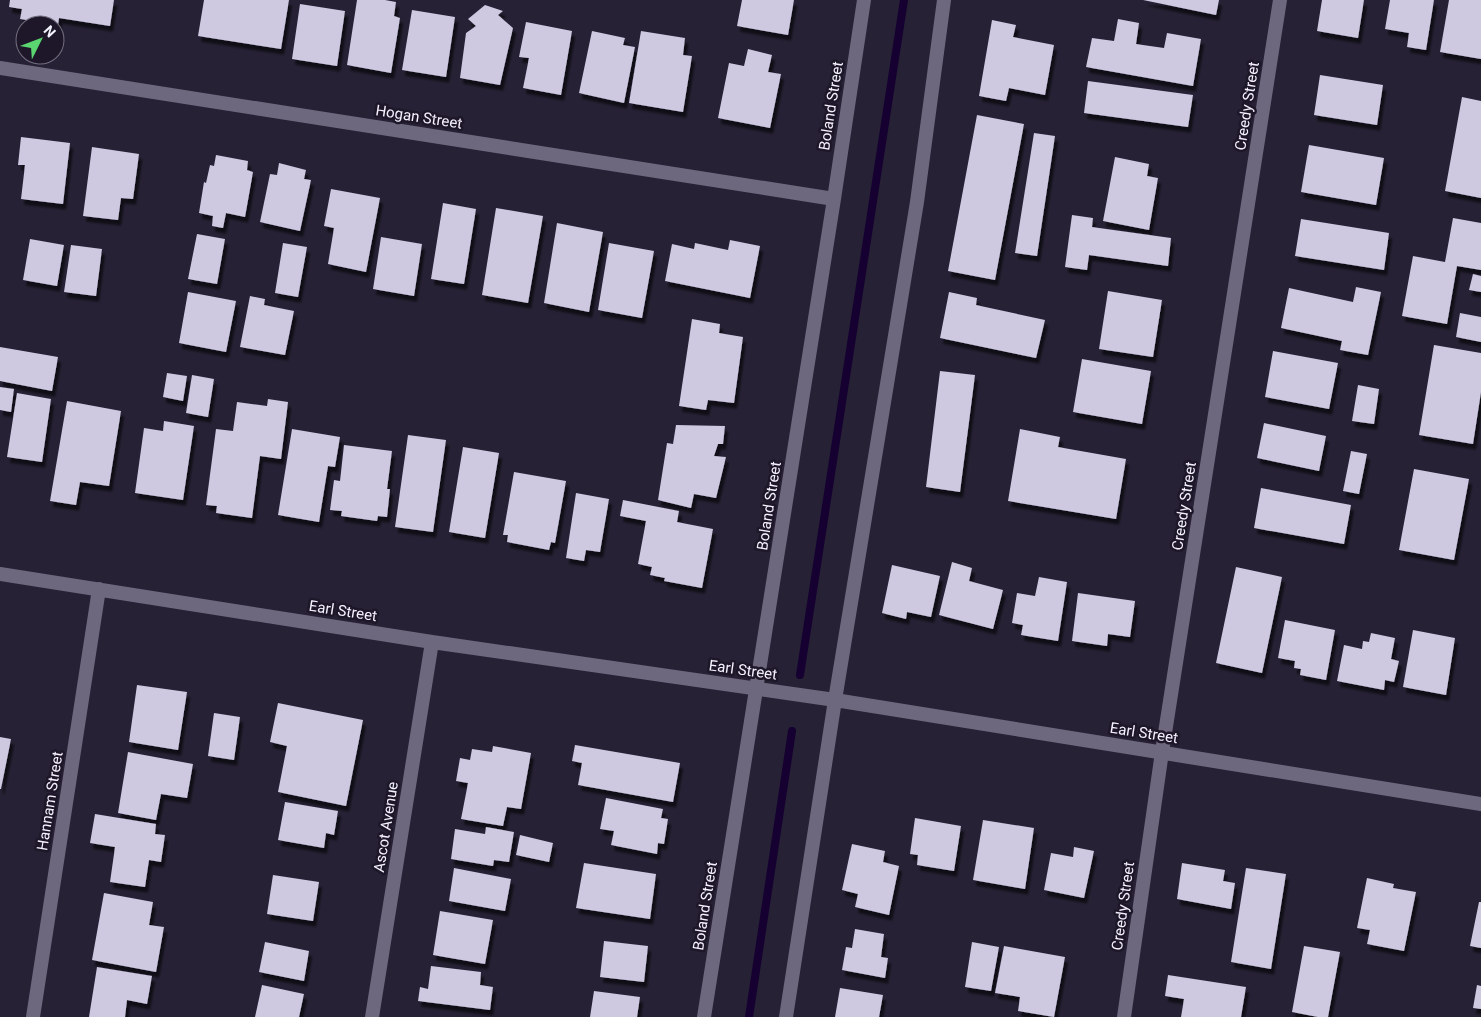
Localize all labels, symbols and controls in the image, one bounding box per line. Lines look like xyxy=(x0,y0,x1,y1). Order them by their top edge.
north arrow xyxy=(15,15,65,65)
text: N xyxy=(40,22,59,40)
street label: Boland Street xyxy=(815,60,847,152)
street label: Creedy Street xyxy=(1231,60,1263,152)
street label: Hogan Street xyxy=(374,101,464,133)
street label: Boland Street xyxy=(753,460,785,552)
street label: Creedy Street xyxy=(1168,460,1200,552)
street label: Earl Street xyxy=(308,597,378,625)
street label: Earl Street xyxy=(708,656,778,684)
street label: Earl Street xyxy=(1109,719,1179,747)
street label: Hannam Street xyxy=(33,750,67,852)
street label: Ascot Avenue xyxy=(370,780,402,874)
street label: Boland Street xyxy=(689,860,721,952)
street label: Creedy Street xyxy=(1108,860,1138,952)

